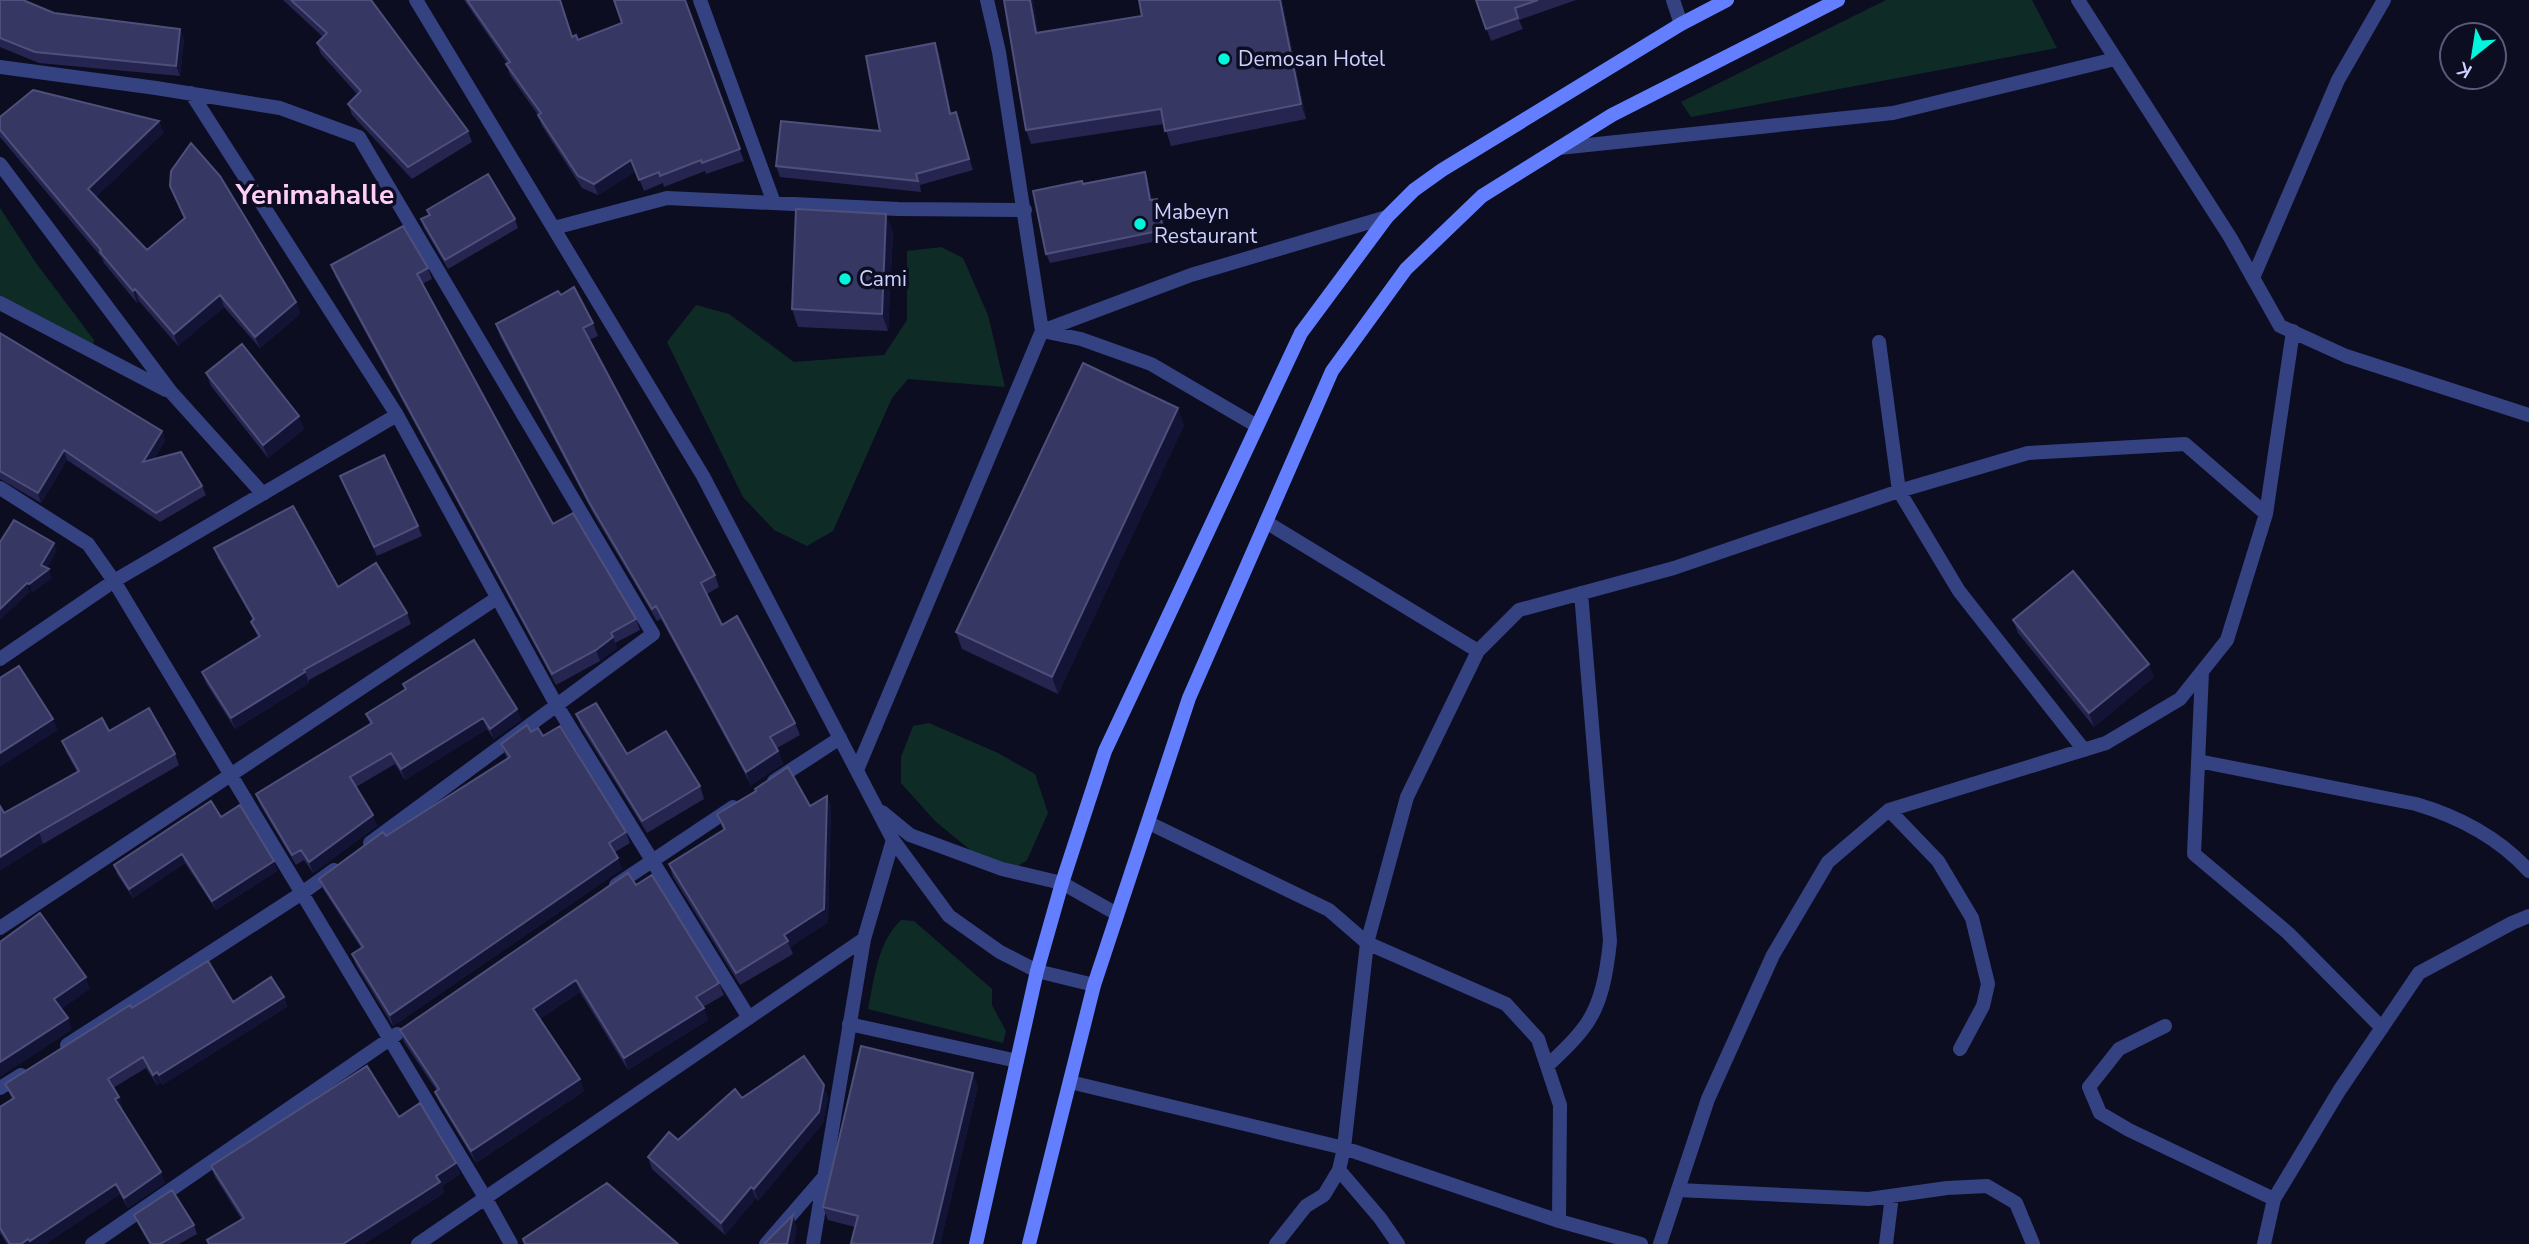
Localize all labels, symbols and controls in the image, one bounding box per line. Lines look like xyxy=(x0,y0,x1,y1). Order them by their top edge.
north arrow xyxy=(2438,21,2508,91)
place label: Demosan Hotel xyxy=(1238,45,1386,73)
marker: Demosan Hotel xyxy=(1216,51,1232,67)
text: K xyxy=(2452,55,2477,84)
district label: Yenimahalle xyxy=(235,176,394,214)
place label: Mabeyn Restaurant xyxy=(1154,198,1258,250)
marker: Mabeyn Restaurant xyxy=(1132,216,1148,232)
place label: Cami xyxy=(859,265,907,293)
marker: Cami xyxy=(837,271,853,287)

